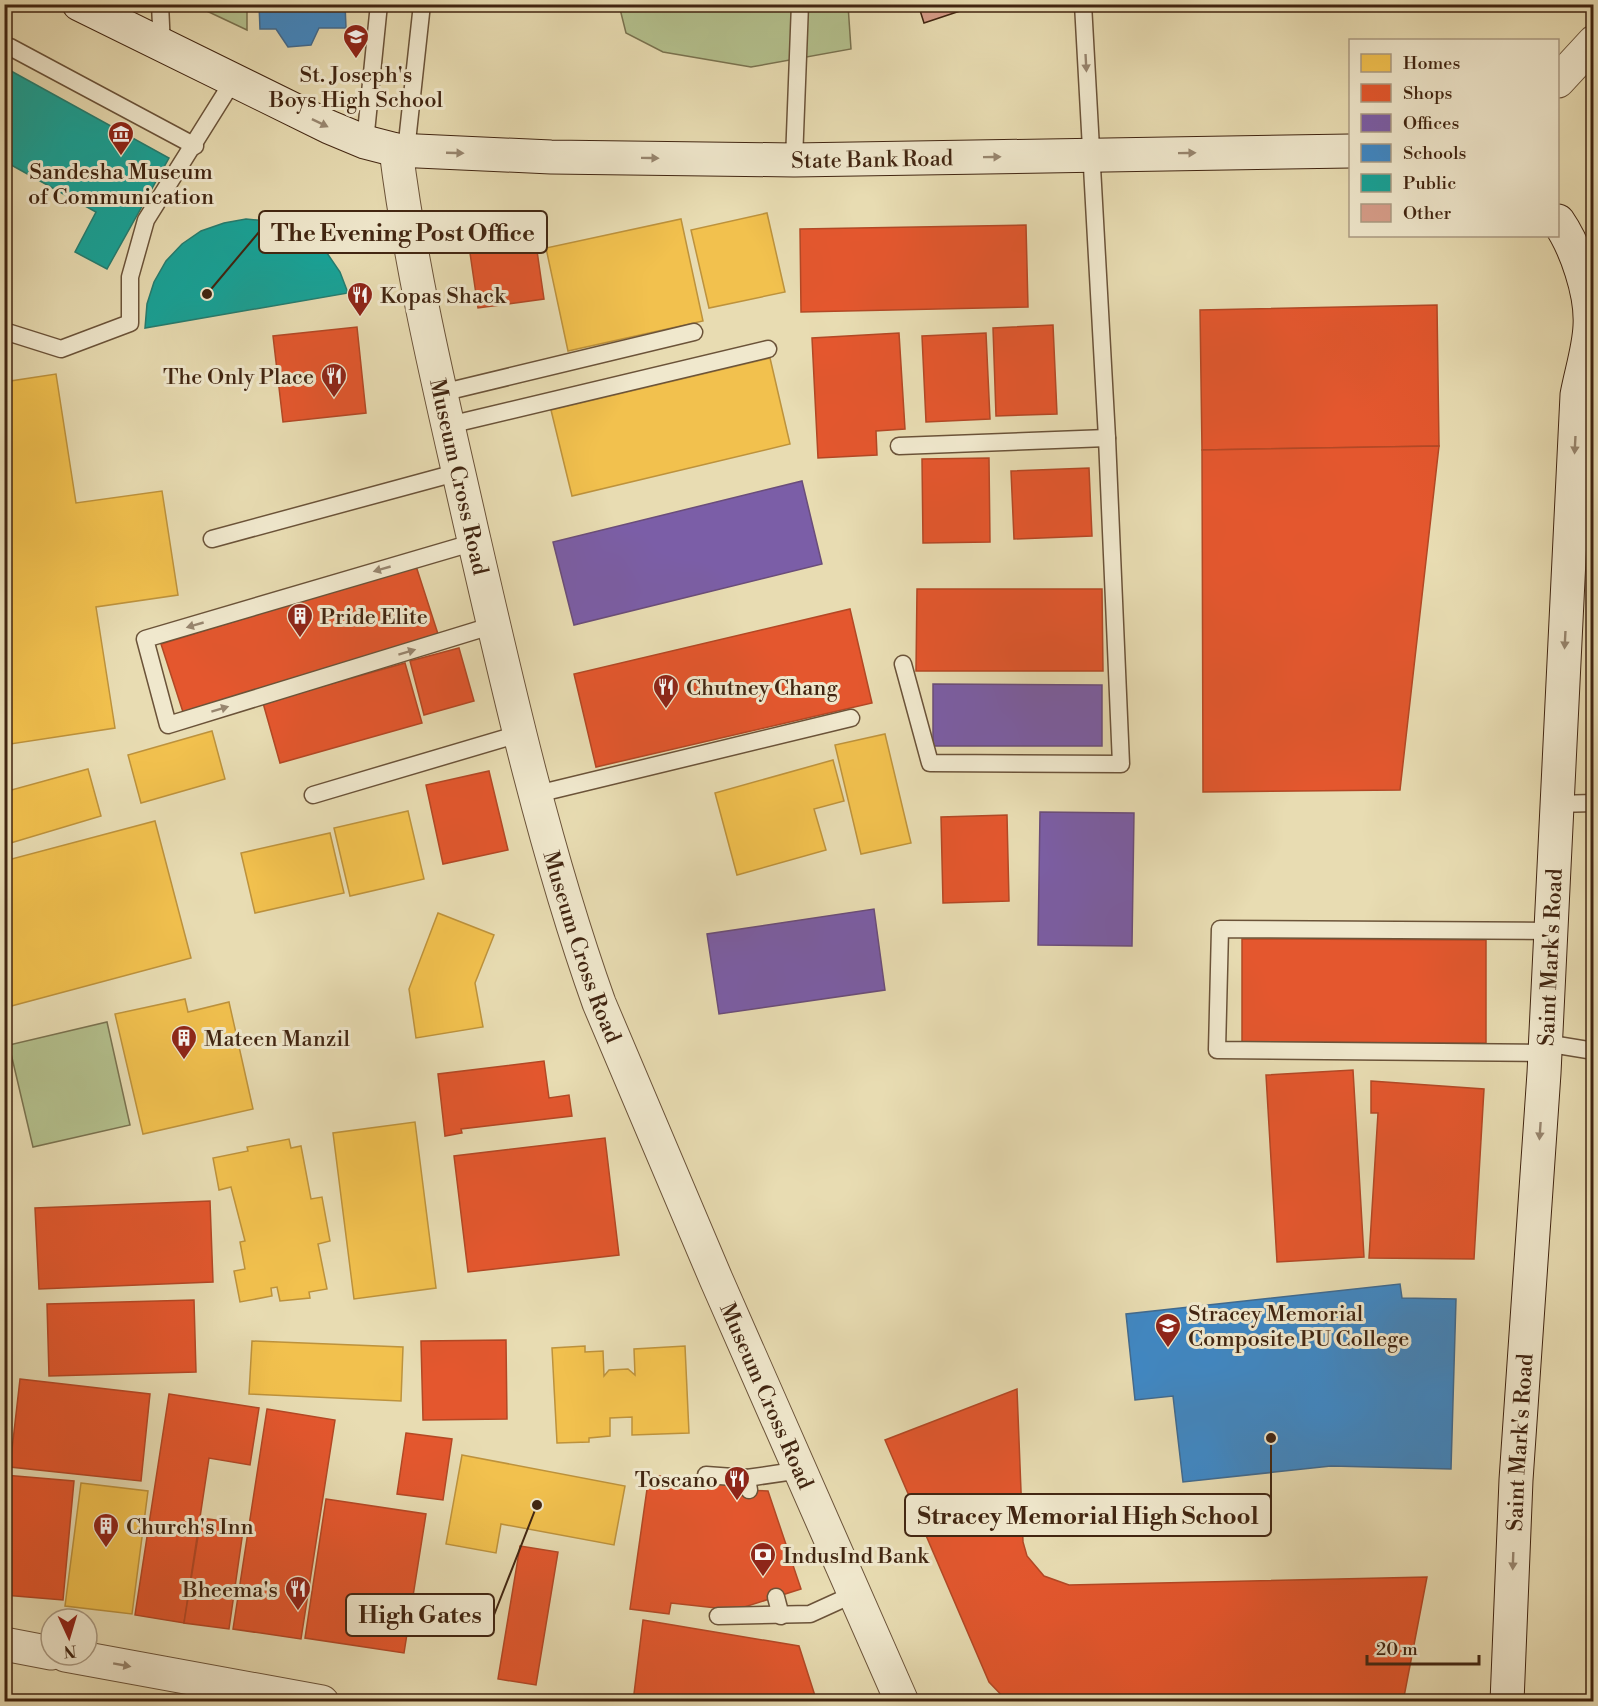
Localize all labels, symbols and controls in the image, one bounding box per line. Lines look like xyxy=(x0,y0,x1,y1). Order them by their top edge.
school or university icon: St. Joseph's Boys High School xyxy=(341,22,371,60)
legend xyxy=(1349,39,1559,237)
text: Homes xyxy=(1403,52,1460,75)
one-way arrow xyxy=(1081,53,1091,72)
place label: St. Joseph's Boys High School xyxy=(268,62,444,114)
text: Shops xyxy=(1403,82,1453,105)
text: Offices xyxy=(1403,112,1459,135)
museum icon: Sandesha Museum of Communication xyxy=(106,119,136,157)
one-way arrow xyxy=(312,119,329,128)
text: Schools xyxy=(1403,142,1467,165)
street label: State Bank Road xyxy=(791,145,954,175)
one-way arrow xyxy=(1177,148,1196,158)
one-way arrow xyxy=(445,149,464,158)
one-way arrow xyxy=(982,152,1001,162)
one-way arrow xyxy=(640,153,659,163)
place label: Sandesha Museum of Communication xyxy=(28,159,214,211)
text: Public xyxy=(1403,172,1456,195)
text: Other xyxy=(1403,202,1451,225)
callout: The Evening Post Office xyxy=(259,211,547,253)
text: The Evening Post Office xyxy=(271,219,535,249)
restaurant icon: Kopas Shack xyxy=(345,280,375,318)
place label: Kopas Shack xyxy=(380,283,507,310)
restaurant icon: The Only Place xyxy=(319,361,349,399)
place label: The Only Place xyxy=(163,364,314,391)
street label: Museum Cross Road xyxy=(423,376,494,578)
one-way arrow xyxy=(1570,436,1579,455)
one-way arrow xyxy=(373,565,391,575)
building icon: Pride Elite xyxy=(285,601,315,639)
place label: Pride Elite xyxy=(320,604,428,631)
one-way arrow xyxy=(186,621,204,630)
one-way arrow xyxy=(1560,631,1569,650)
one-way arrow xyxy=(398,646,416,656)
restaurant icon: Chutney Chang xyxy=(651,672,681,710)
place label: Chutney Chang xyxy=(686,675,838,702)
one-way arrow xyxy=(211,704,229,713)
street label: Museum Cross Road xyxy=(537,848,626,1048)
street label: Saint Mark's Road xyxy=(1533,867,1569,1047)
building icon: Mateen Manzil xyxy=(169,1023,199,1061)
place label: Mateen Manzil xyxy=(204,1026,351,1053)
one-way arrow xyxy=(1535,1121,1545,1140)
street label: Museum Cross Road xyxy=(713,1299,819,1494)
place label: Stracey Memorial Composite PU College xyxy=(1188,1301,1409,1353)
school or university icon: Stracey Memorial Composite PU College xyxy=(1153,1311,1183,1349)
street label: Saint Mark's Road xyxy=(1502,1352,1540,1532)
restaurant icon: Toscano xyxy=(722,1464,752,1502)
place label: Toscano xyxy=(635,1467,718,1494)
callout: Stracey Memorial High School xyxy=(905,1494,1271,1536)
text: Stracey Memorial High School xyxy=(917,1502,1259,1532)
building icon: Church's Inn xyxy=(91,1511,121,1549)
place label: Church's Inn xyxy=(126,1514,254,1541)
bank icon: IndusInd Bank xyxy=(748,1540,778,1578)
place label: IndusInd Bank xyxy=(783,1543,930,1570)
one-way arrow xyxy=(1509,1552,1518,1571)
restaurant icon: Bheema's xyxy=(283,1574,313,1612)
place label: Bheema's xyxy=(181,1577,278,1604)
callout: High Gates xyxy=(346,1594,494,1636)
text: High Gates xyxy=(358,1601,482,1631)
north arrow xyxy=(39,1607,99,1667)
scale bar xyxy=(1367,1628,1480,1666)
text: 20 m xyxy=(1376,1638,1418,1661)
text: N xyxy=(63,1641,77,1661)
one-way arrow xyxy=(113,1661,132,1670)

